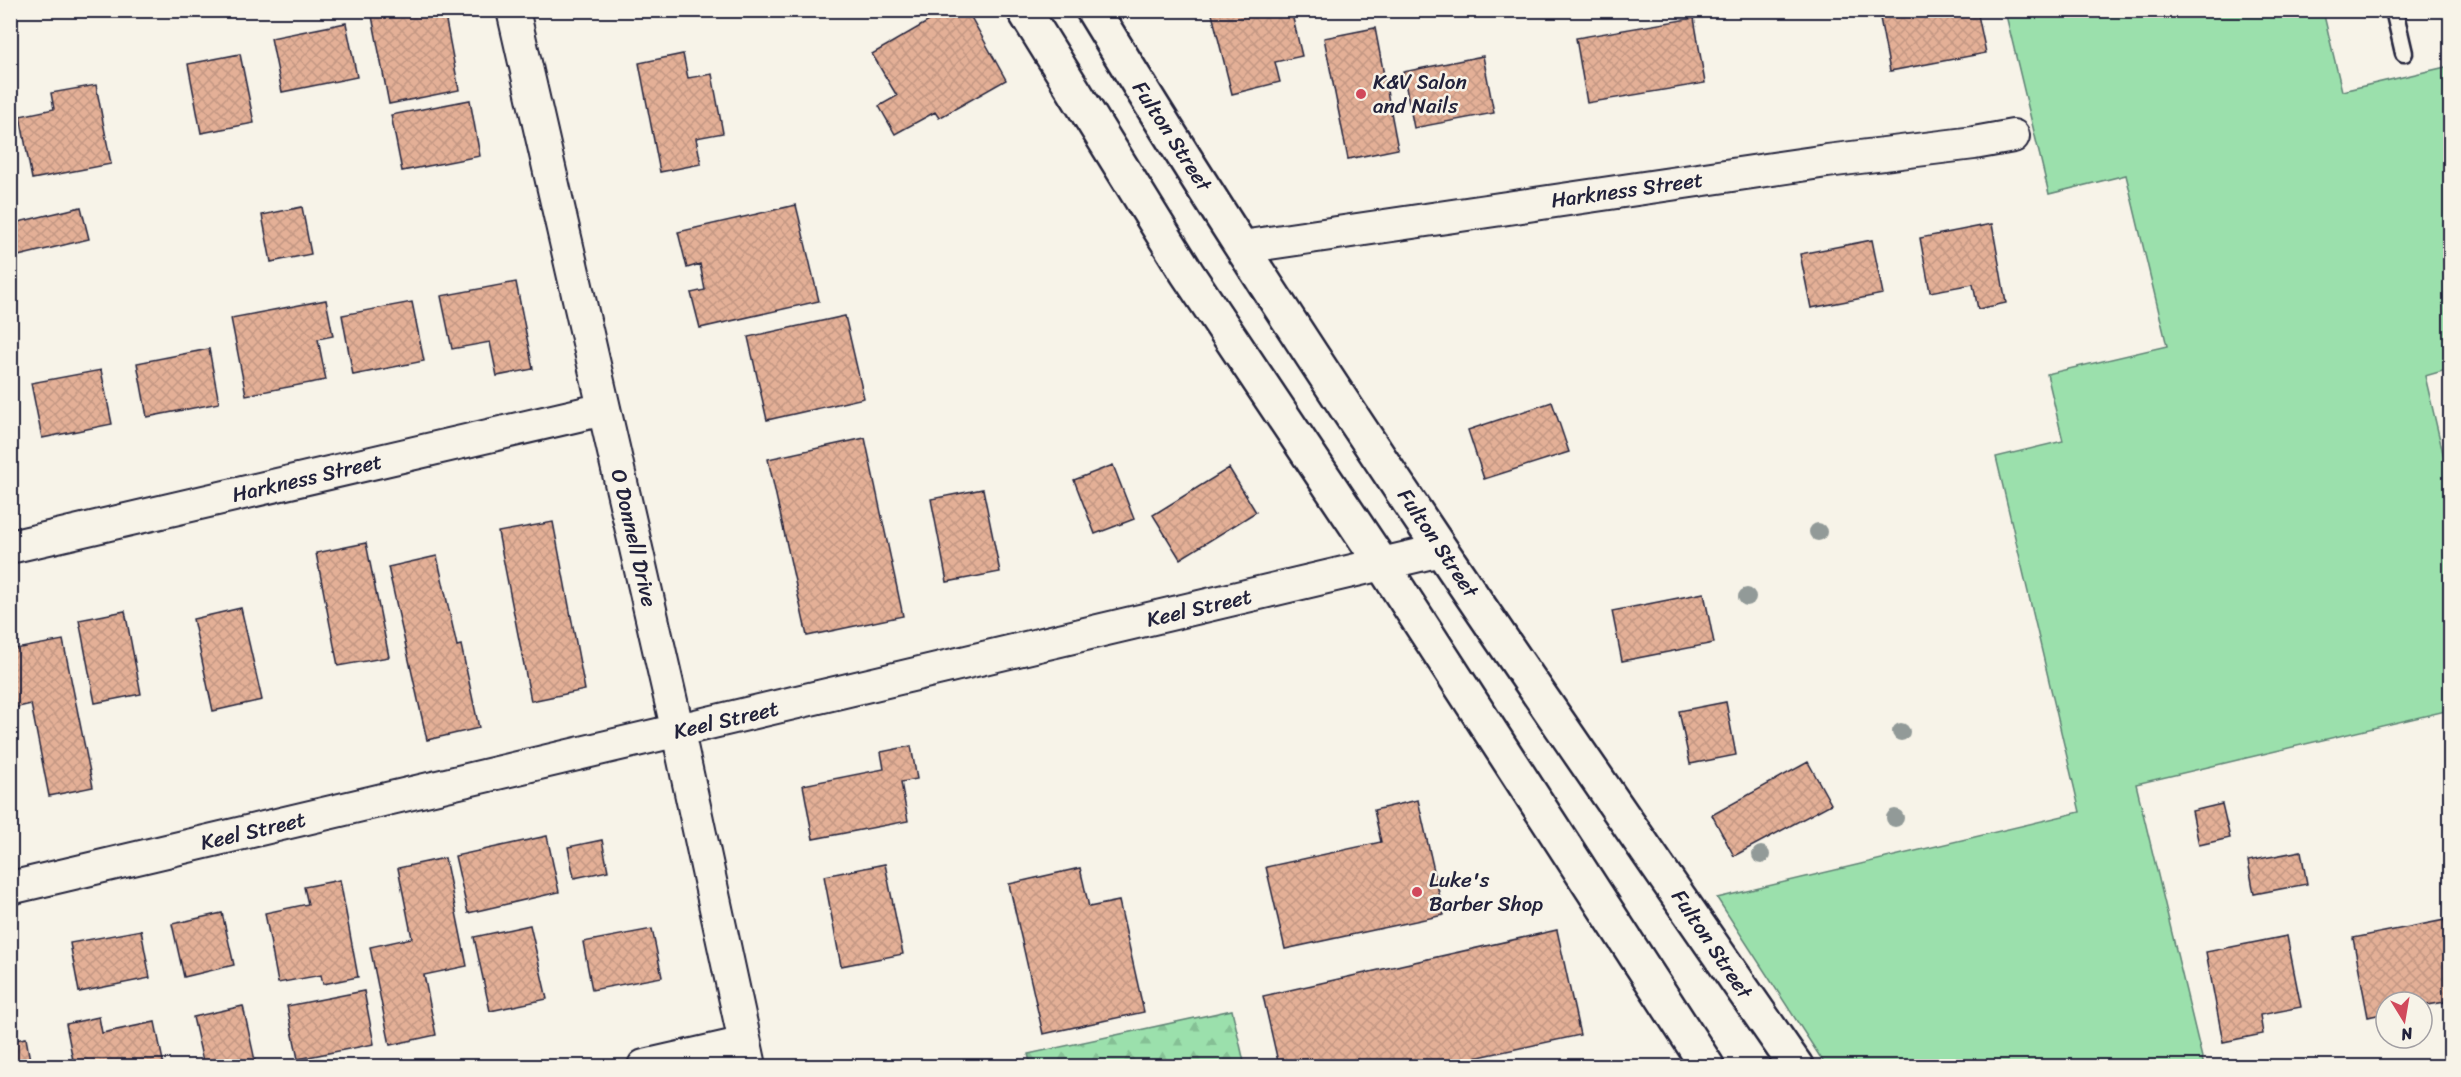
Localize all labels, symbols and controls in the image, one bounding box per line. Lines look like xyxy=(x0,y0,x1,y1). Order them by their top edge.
place label: K&V Salon and Nails xyxy=(1373,63,1467,125)
street label: Fulton Street xyxy=(1122,73,1223,200)
marker: K&V Salon and Nails xyxy=(1354,87,1368,101)
street label: Harkness Street xyxy=(1549,161,1705,219)
street label: Harkness Street xyxy=(228,442,386,514)
street label: O Donnell Drive xyxy=(600,465,668,611)
street label: Fulton Street xyxy=(1387,480,1490,607)
street label: Keel Street xyxy=(1143,577,1255,639)
street label: Keel Street xyxy=(670,689,782,751)
street label: Keel Street xyxy=(197,800,309,862)
place label: Luke's Barber Shop xyxy=(1429,861,1543,923)
street label: Fulton Street xyxy=(1661,881,1764,1008)
marker: Luke's Barber Shop xyxy=(1410,885,1424,899)
north arrow xyxy=(2374,990,2434,1050)
text: N xyxy=(2398,1019,2416,1050)

